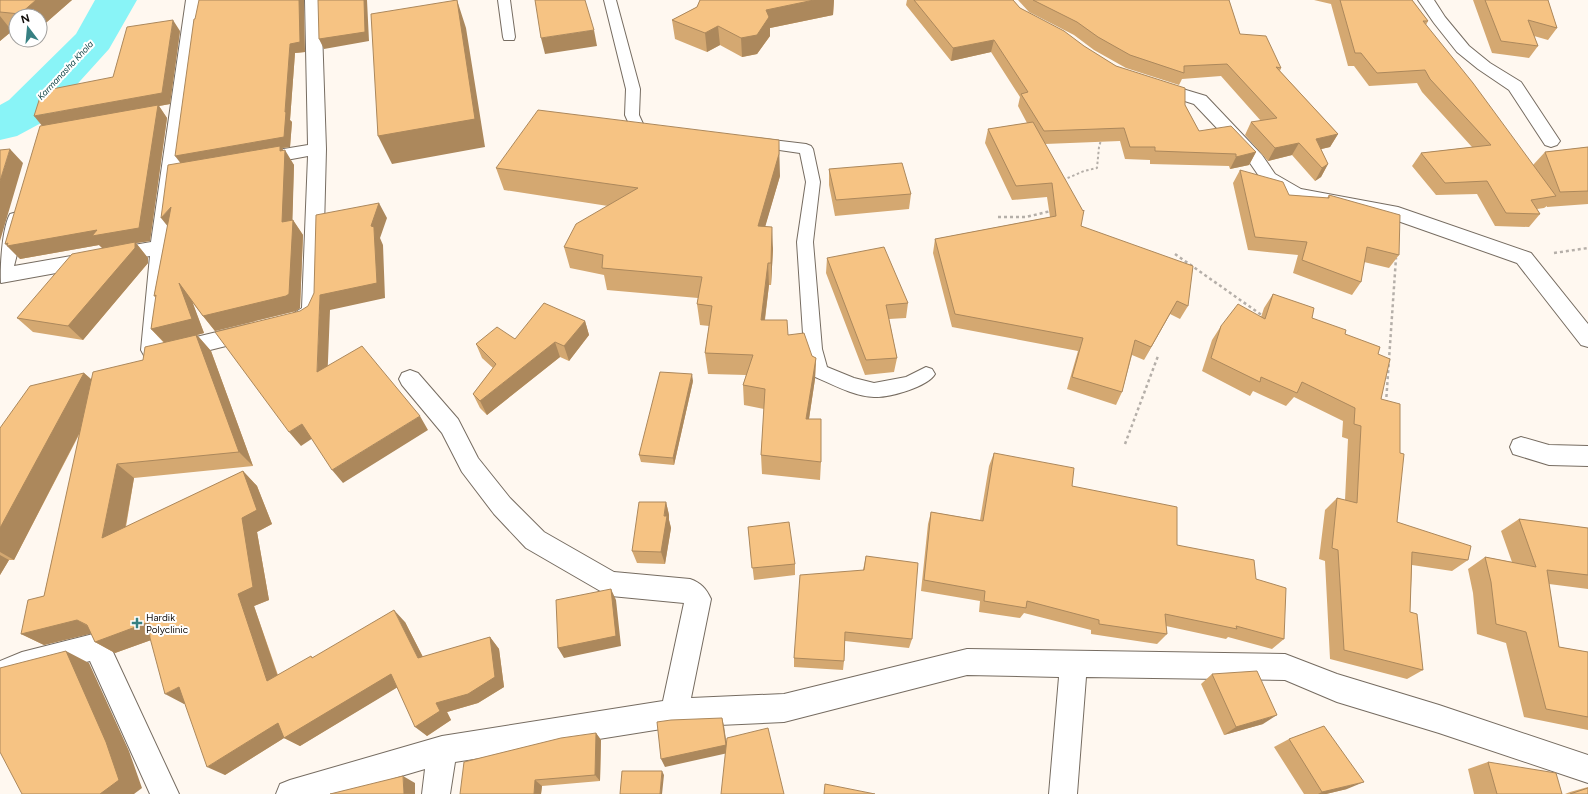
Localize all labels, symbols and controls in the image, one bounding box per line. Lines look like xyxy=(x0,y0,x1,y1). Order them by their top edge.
north arrow xyxy=(8,8,48,48)
text: N xyxy=(19,11,31,26)
water label: Karmanasha Khola xyxy=(35,38,96,102)
place label: Hardik Polyclinic xyxy=(146,611,189,636)
marker: Hardik Polyclinic xyxy=(131,617,143,629)

